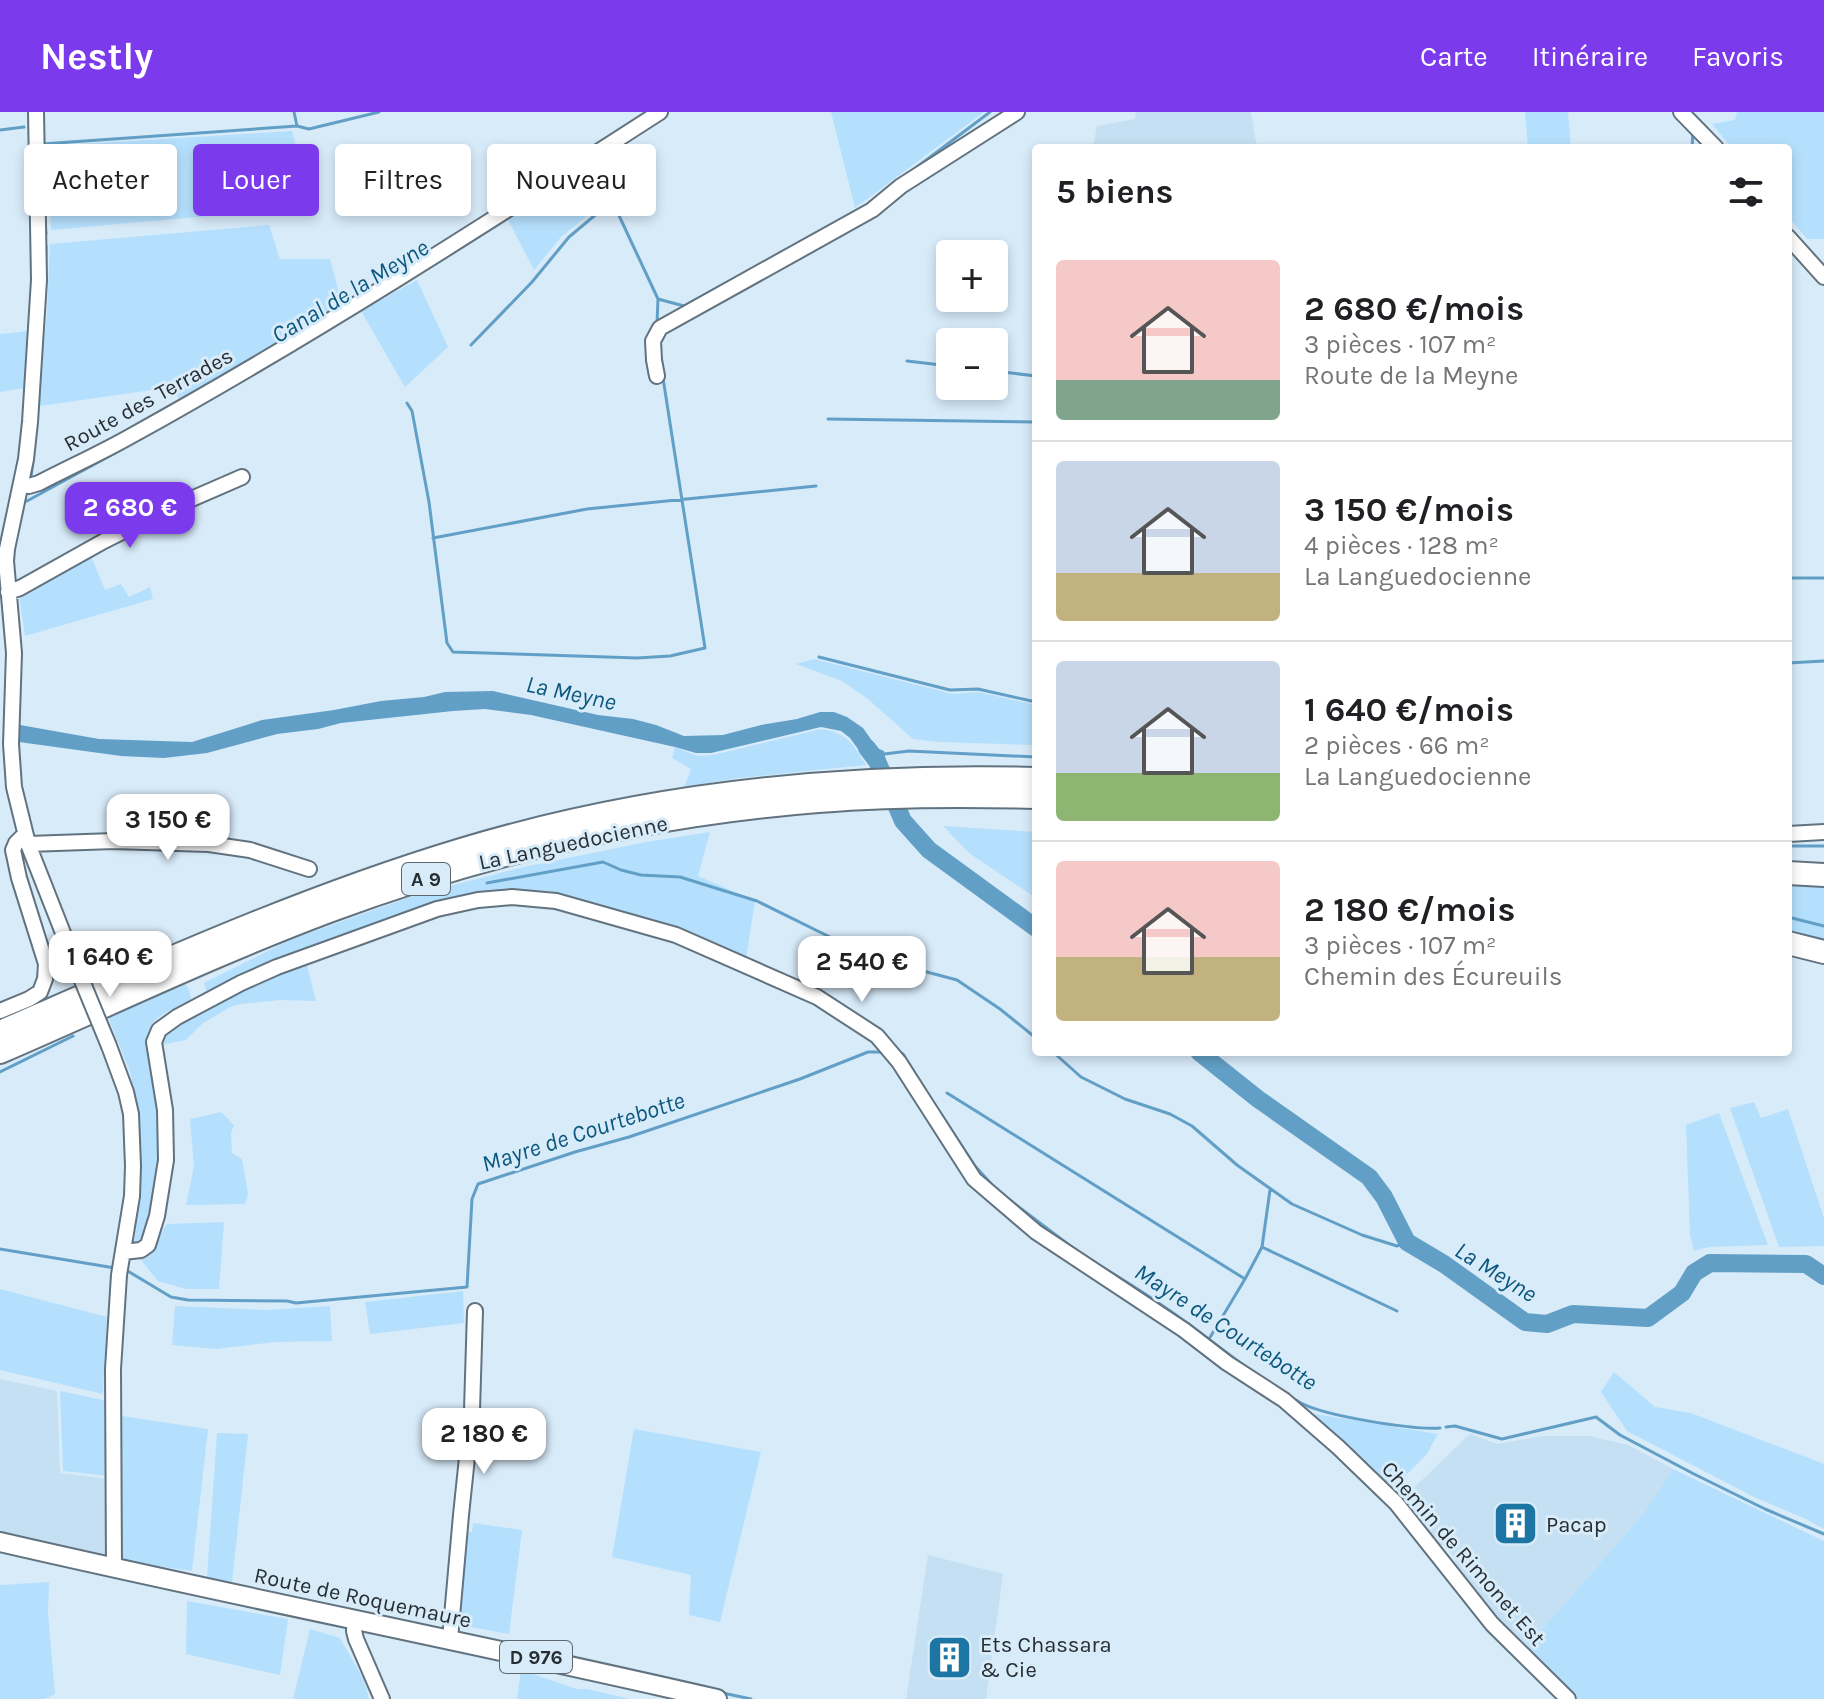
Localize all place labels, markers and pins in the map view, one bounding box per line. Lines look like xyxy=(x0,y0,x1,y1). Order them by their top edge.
pin: 2 680 € xyxy=(56,482,204,550)
pin: 3 150 € xyxy=(94,794,242,862)
pin: 1 640 € xyxy=(36,931,184,999)
pin: 2 540 € xyxy=(788,936,936,1004)
pin: 2 180 € xyxy=(410,1408,558,1476)
building icon: Pacap xyxy=(1491,1500,1539,1548)
place label: Pacap xyxy=(1546,1512,1607,1538)
place label: Ets Chassara & Cie xyxy=(980,1632,1112,1683)
building icon: Ets Chassara & Cie xyxy=(925,1633,973,1681)

